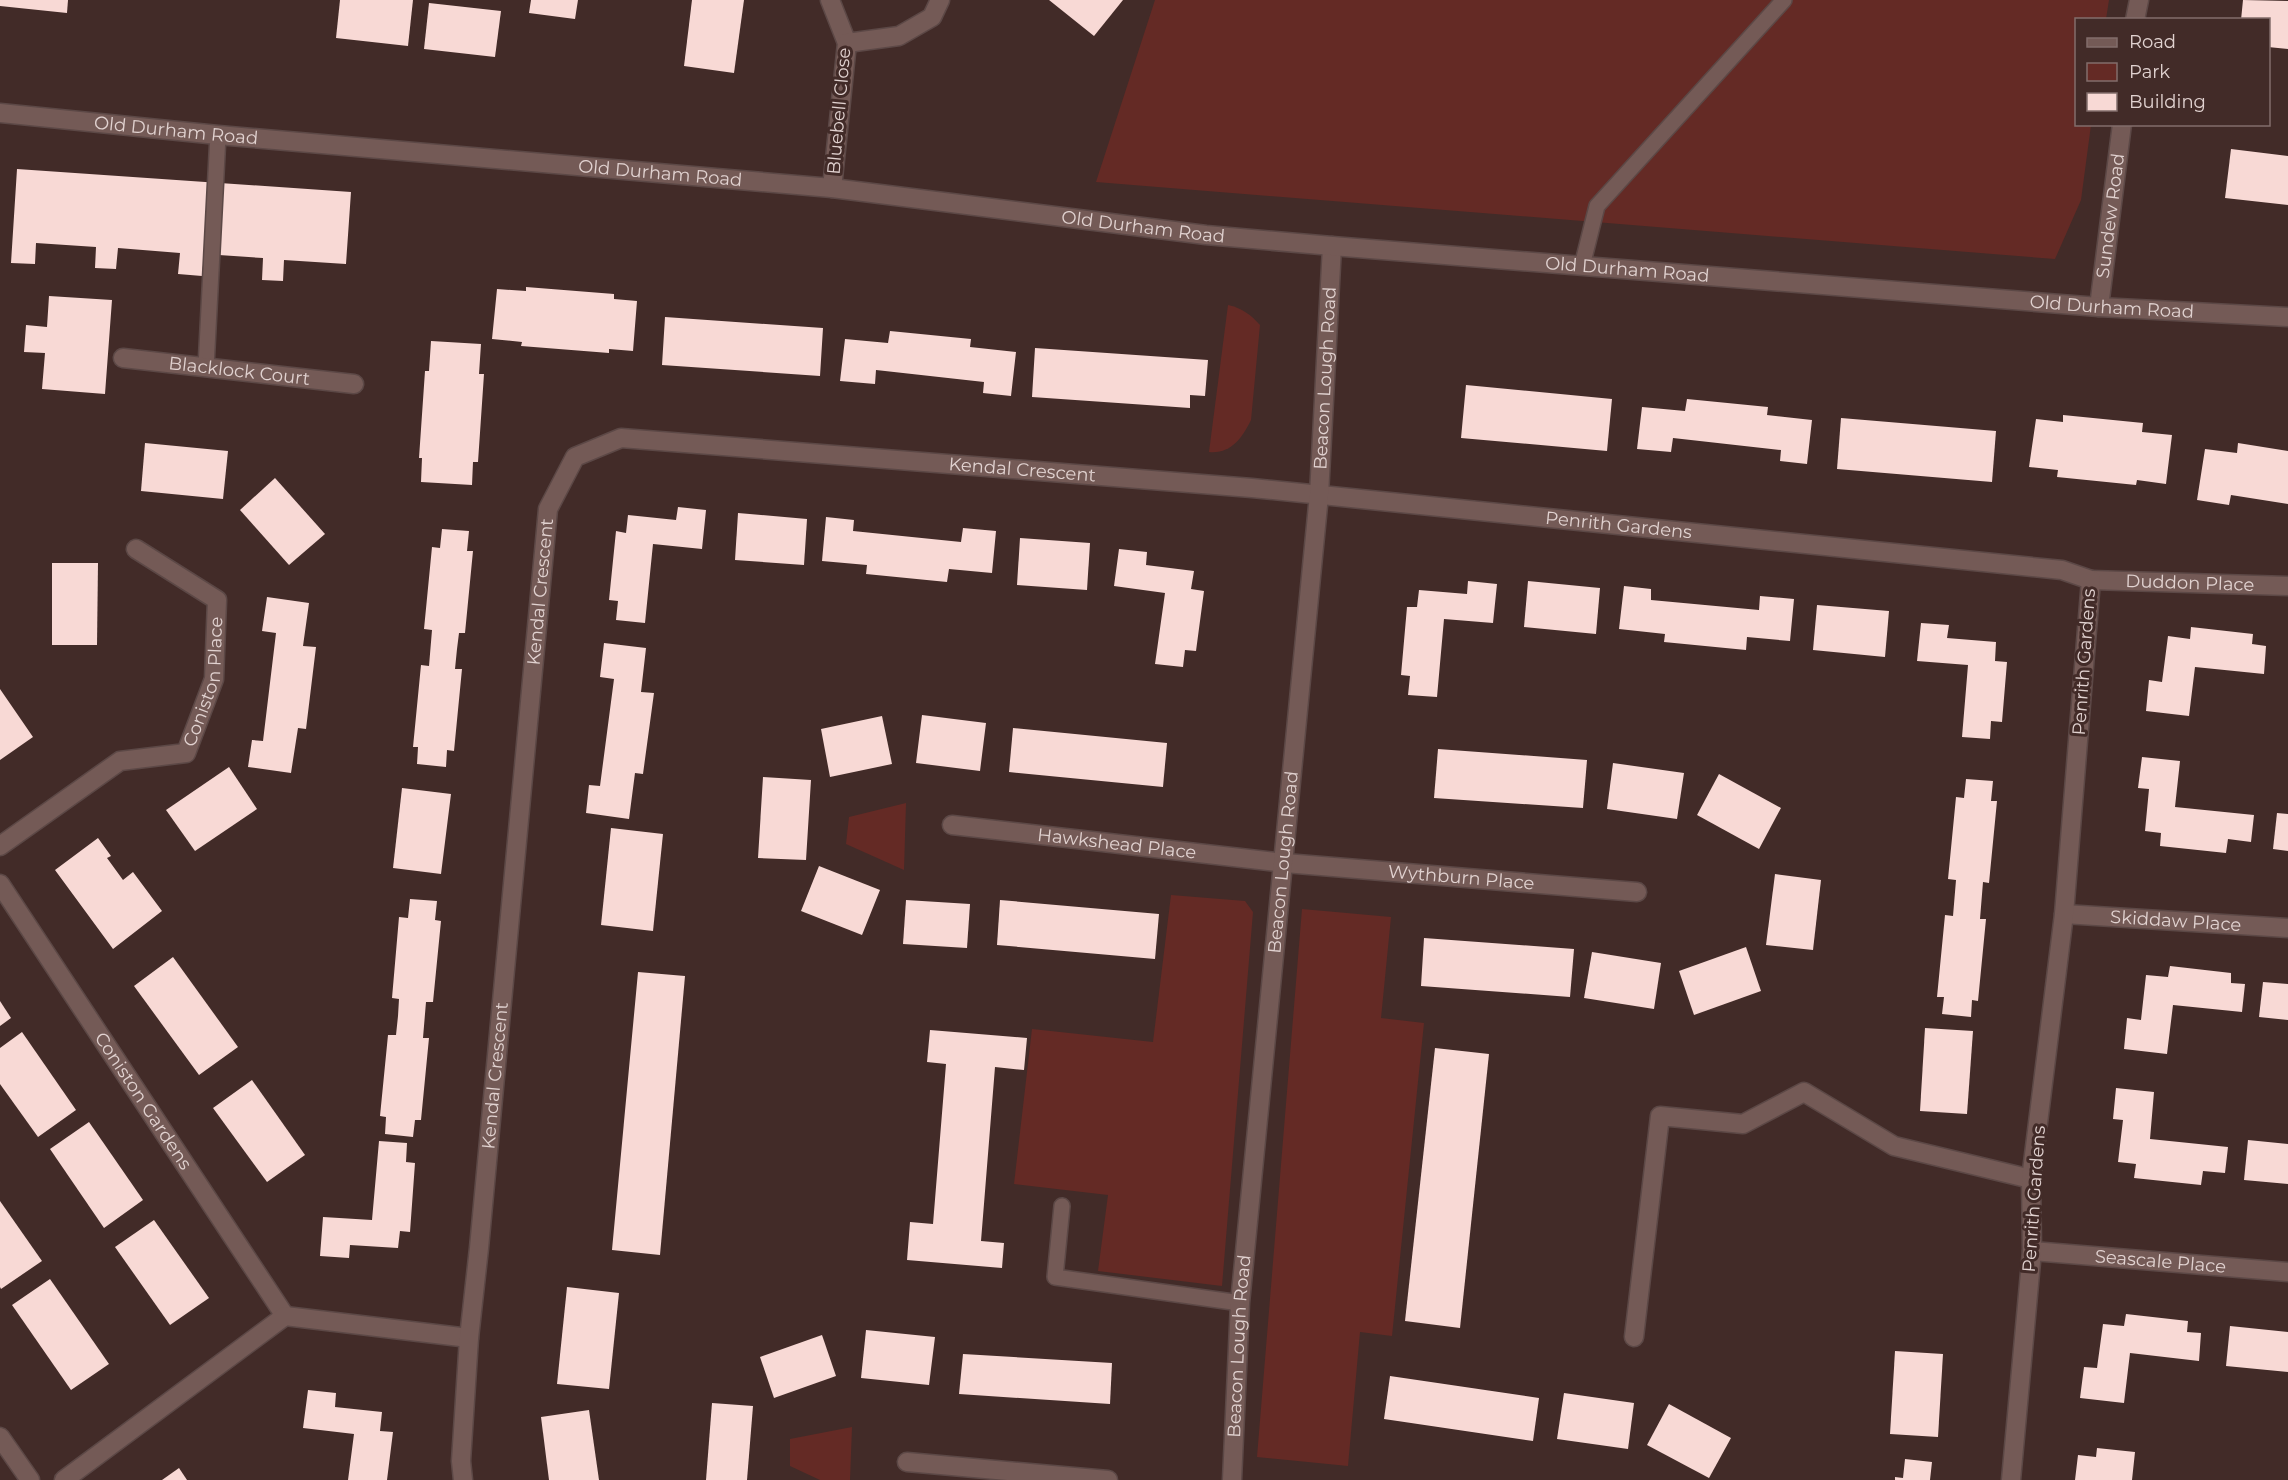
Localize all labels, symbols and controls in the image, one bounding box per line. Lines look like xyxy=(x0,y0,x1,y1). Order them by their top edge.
legend xyxy=(2075,18,2270,126)
text: Road xyxy=(2129,31,2176,53)
street label: Bluebell Close xyxy=(822,46,856,175)
text: Park xyxy=(2129,61,2170,83)
text: Building xyxy=(2129,91,2206,113)
street label: Old Durham Road xyxy=(93,112,259,149)
street label: Sundew Road xyxy=(2092,152,2129,280)
street label: Old Durham Road xyxy=(577,155,743,191)
street label: Old Durham Road xyxy=(1060,206,1226,248)
street label: Old Durham Road xyxy=(1544,252,1710,287)
street label: Beacon Lough Road xyxy=(1309,286,1341,470)
street label: Old Durham Road xyxy=(2029,291,2195,323)
street label: Blacklock Court xyxy=(167,352,311,390)
street label: Kendal Crescent xyxy=(948,453,1097,487)
street label: Penrith Gardens xyxy=(1544,507,1693,544)
street label: Kendal Crescent xyxy=(522,517,558,666)
street label: Duddon Place xyxy=(2125,570,2255,596)
street label: Penrith Gardens xyxy=(2068,588,2100,736)
street label: Coniston Place xyxy=(178,616,227,750)
street label: Beacon Lough Road xyxy=(1263,770,1303,955)
street label: Hawkshead Place xyxy=(1036,824,1198,864)
street label: Wythburn Place xyxy=(1387,861,1535,895)
street label: Skiddaw Place xyxy=(2110,906,2242,936)
street label: Kendal Crescent xyxy=(477,1001,513,1150)
street label: Coniston Gardens xyxy=(90,1028,197,1174)
street label: Penrith Gardens xyxy=(2018,1125,2050,1273)
street label: Seascale Place xyxy=(2094,1245,2227,1278)
street label: Beacon Lough Road xyxy=(1223,1254,1256,1438)

